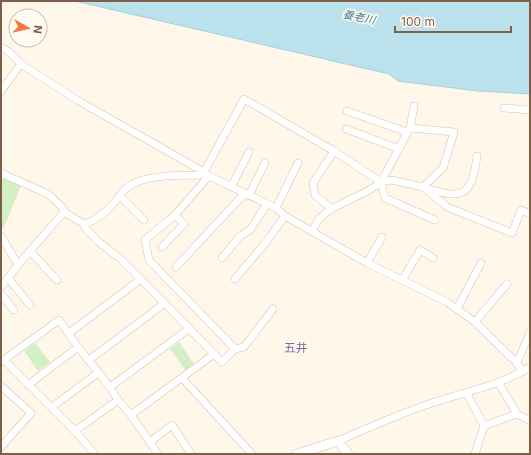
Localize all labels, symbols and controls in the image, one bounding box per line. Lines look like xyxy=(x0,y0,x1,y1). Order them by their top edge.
water label: 養老川 xyxy=(341,7,378,27)
north arrow xyxy=(8,8,48,48)
scale bar xyxy=(395,8,511,34)
text: 100 m xyxy=(401,14,435,29)
text: N xyxy=(30,24,45,35)
district label: 五井 xyxy=(284,340,308,355)

